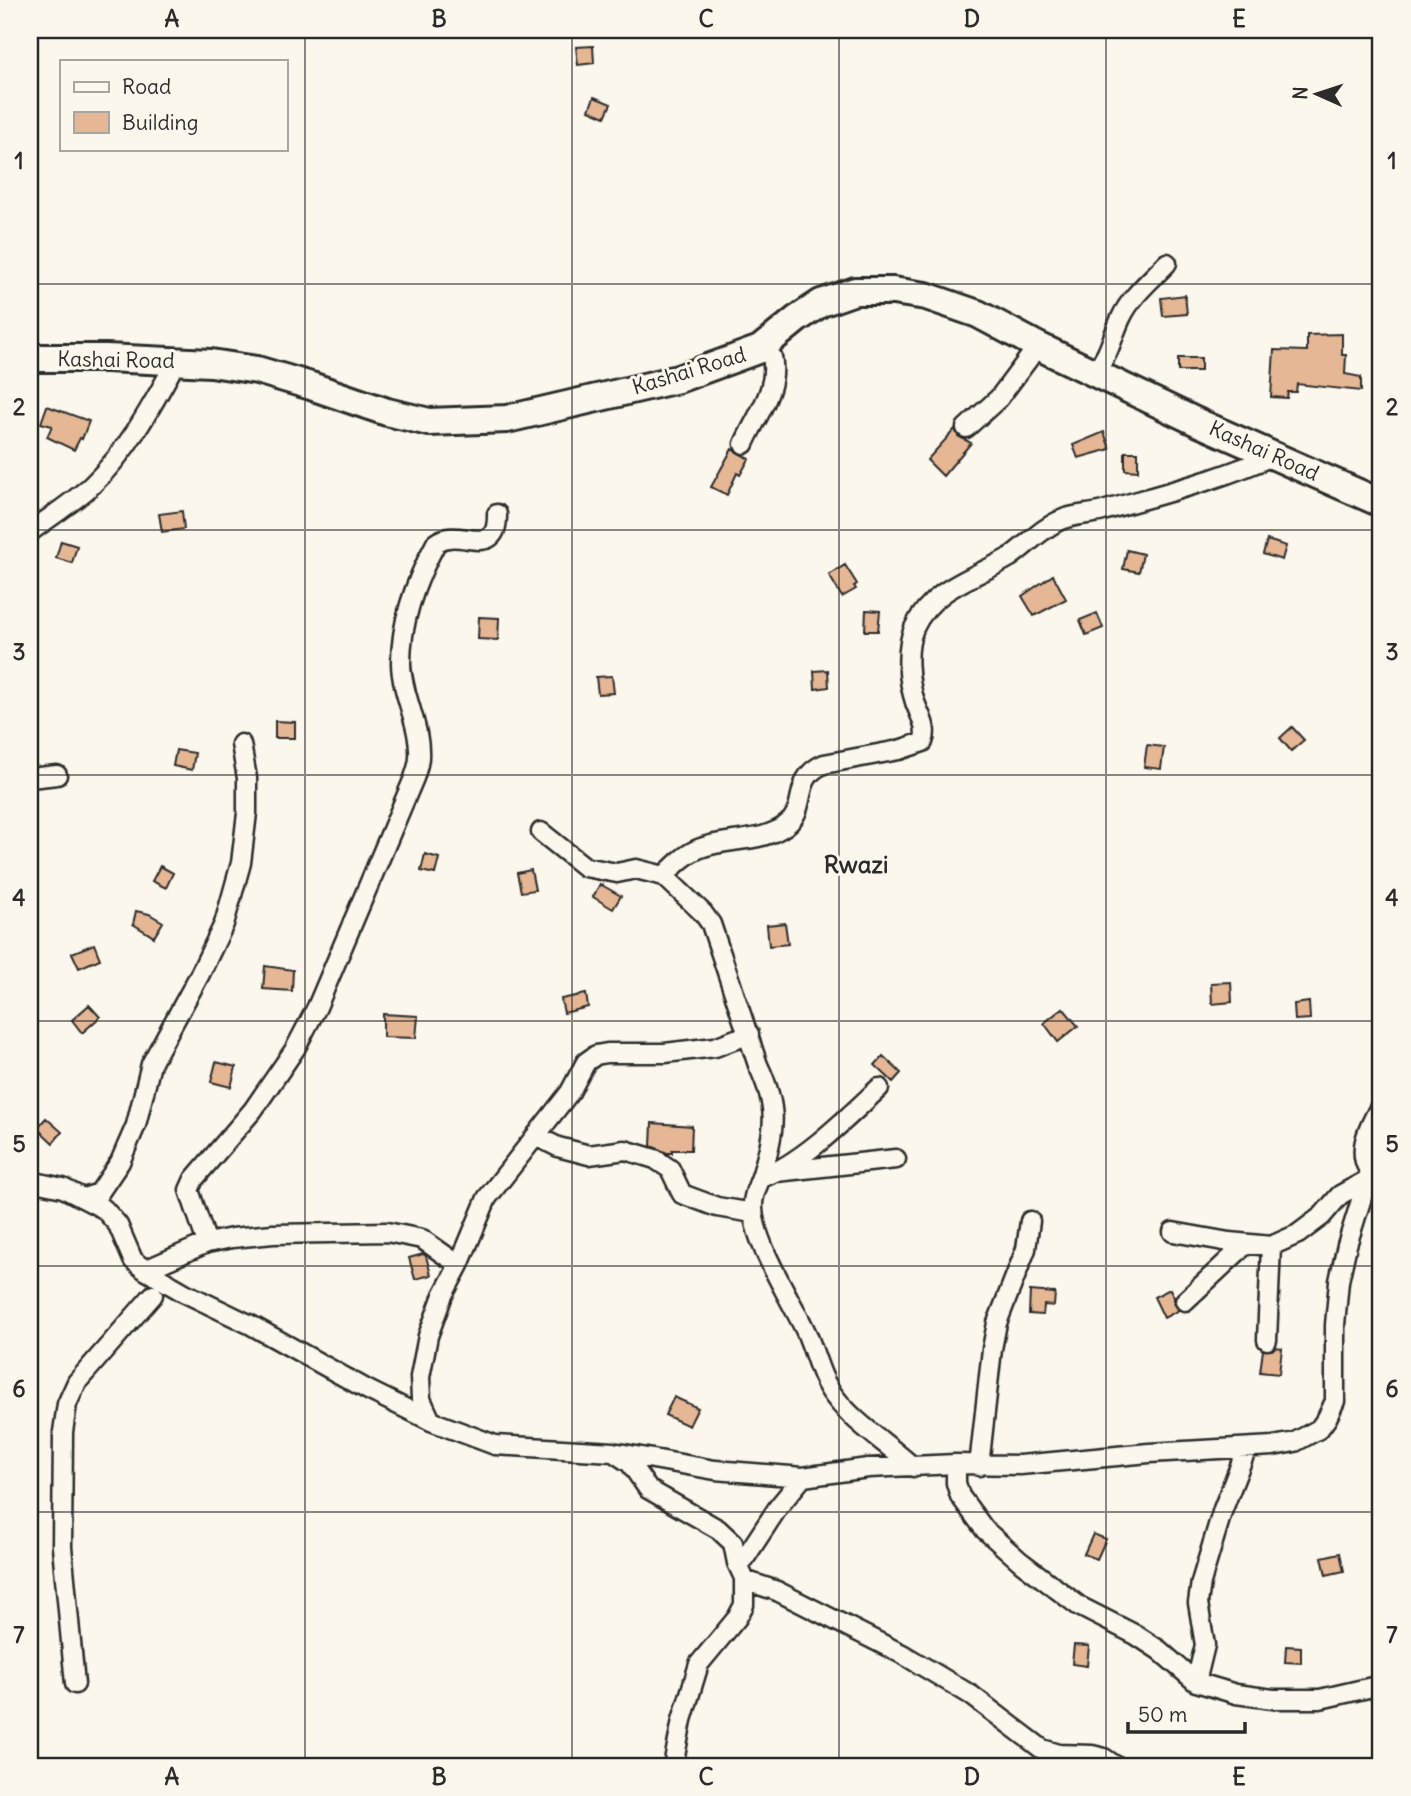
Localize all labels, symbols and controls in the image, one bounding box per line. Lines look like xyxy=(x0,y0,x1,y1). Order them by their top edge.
text: A xyxy=(165,4,180,33)
text: B xyxy=(431,4,447,33)
text: C xyxy=(698,4,714,33)
text: D xyxy=(964,4,980,33)
text: E xyxy=(1232,4,1246,33)
legend xyxy=(60,60,287,150)
north arrow xyxy=(1282,60,1352,130)
text: Road xyxy=(122,73,171,100)
text: N xyxy=(1288,86,1312,100)
text: Building xyxy=(122,109,198,136)
text: 1 xyxy=(14,146,24,175)
text: 1 xyxy=(1387,146,1397,175)
street label: Kashai Road xyxy=(629,340,749,401)
street label: Kashai Road xyxy=(57,345,175,374)
text: 2 xyxy=(13,392,26,421)
text: 2 xyxy=(1386,392,1399,421)
street label: Kashai Road xyxy=(1205,414,1323,487)
text: 3 xyxy=(12,637,26,666)
text: 3 xyxy=(1385,637,1399,666)
district label: Rwazi xyxy=(824,849,888,879)
text: 4 xyxy=(12,883,26,912)
text: 4 xyxy=(1385,883,1399,912)
text: 5 xyxy=(12,1129,26,1158)
text: 5 xyxy=(1385,1129,1399,1158)
text: 6 xyxy=(12,1374,26,1403)
text: 6 xyxy=(1385,1374,1399,1403)
text: 7 xyxy=(13,1620,25,1649)
text: 7 xyxy=(1386,1620,1398,1649)
scale bar xyxy=(1128,1691,1245,1735)
text: 50 m xyxy=(1138,1701,1187,1728)
text: A xyxy=(165,1762,180,1791)
text: B xyxy=(431,1762,447,1791)
text: C xyxy=(698,1762,714,1791)
text: D xyxy=(964,1762,980,1791)
text: E xyxy=(1232,1762,1246,1791)

